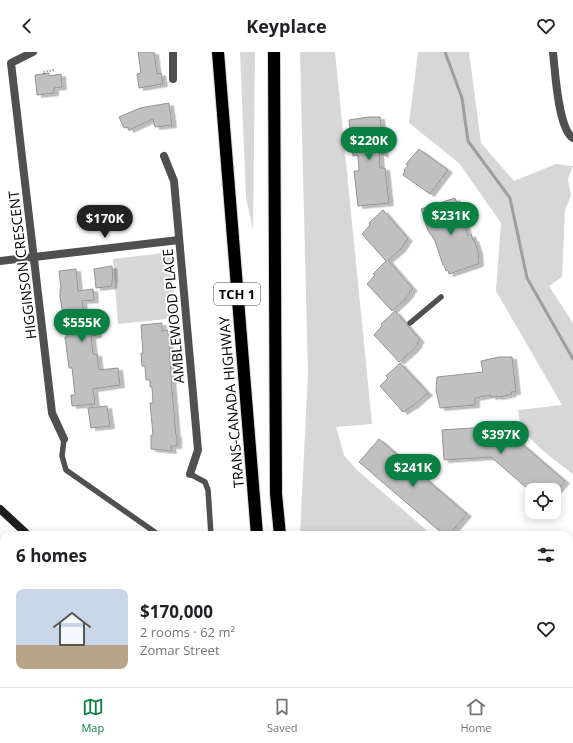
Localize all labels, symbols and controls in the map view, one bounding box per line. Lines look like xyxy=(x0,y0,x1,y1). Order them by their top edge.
text: Keyplace xyxy=(246,14,327,38)
icon: back xyxy=(16,15,38,37)
icon: heart xyxy=(535,15,557,37)
pin: $220K xyxy=(341,127,397,161)
text: $220K xyxy=(350,131,388,149)
street label: HIGGINSON CRESCENT xyxy=(3,189,41,340)
pin: $231K xyxy=(423,202,479,236)
pin: $170K xyxy=(77,205,133,239)
text: $231K xyxy=(432,206,470,224)
text: $170K xyxy=(86,209,124,227)
street label: AMBLEWOOD PLACE xyxy=(158,248,188,384)
road number: TCH 1 xyxy=(214,283,260,305)
pin: $555K xyxy=(54,309,110,343)
text: $555K xyxy=(63,313,101,331)
street label: TRANS-CANADA HIGHWAY xyxy=(214,315,248,488)
pin: $397K xyxy=(473,421,529,455)
text: $397K xyxy=(482,425,520,443)
pin: $241K xyxy=(385,454,441,488)
text: $241K xyxy=(394,458,432,476)
map controls xyxy=(525,483,561,519)
button: locate xyxy=(525,483,561,519)
text: 6 homes xyxy=(16,544,87,567)
icon: filters xyxy=(535,544,557,566)
text: $170,000 xyxy=(140,600,213,623)
icon: home xyxy=(48,605,96,653)
icon: heart xyxy=(535,618,557,640)
text: 2 rooms · 62 m² xyxy=(140,623,235,641)
text: Zomar Street xyxy=(140,641,220,659)
tab: Map xyxy=(81,696,104,735)
tab: Saved xyxy=(267,696,298,735)
tab: Home xyxy=(460,696,492,735)

